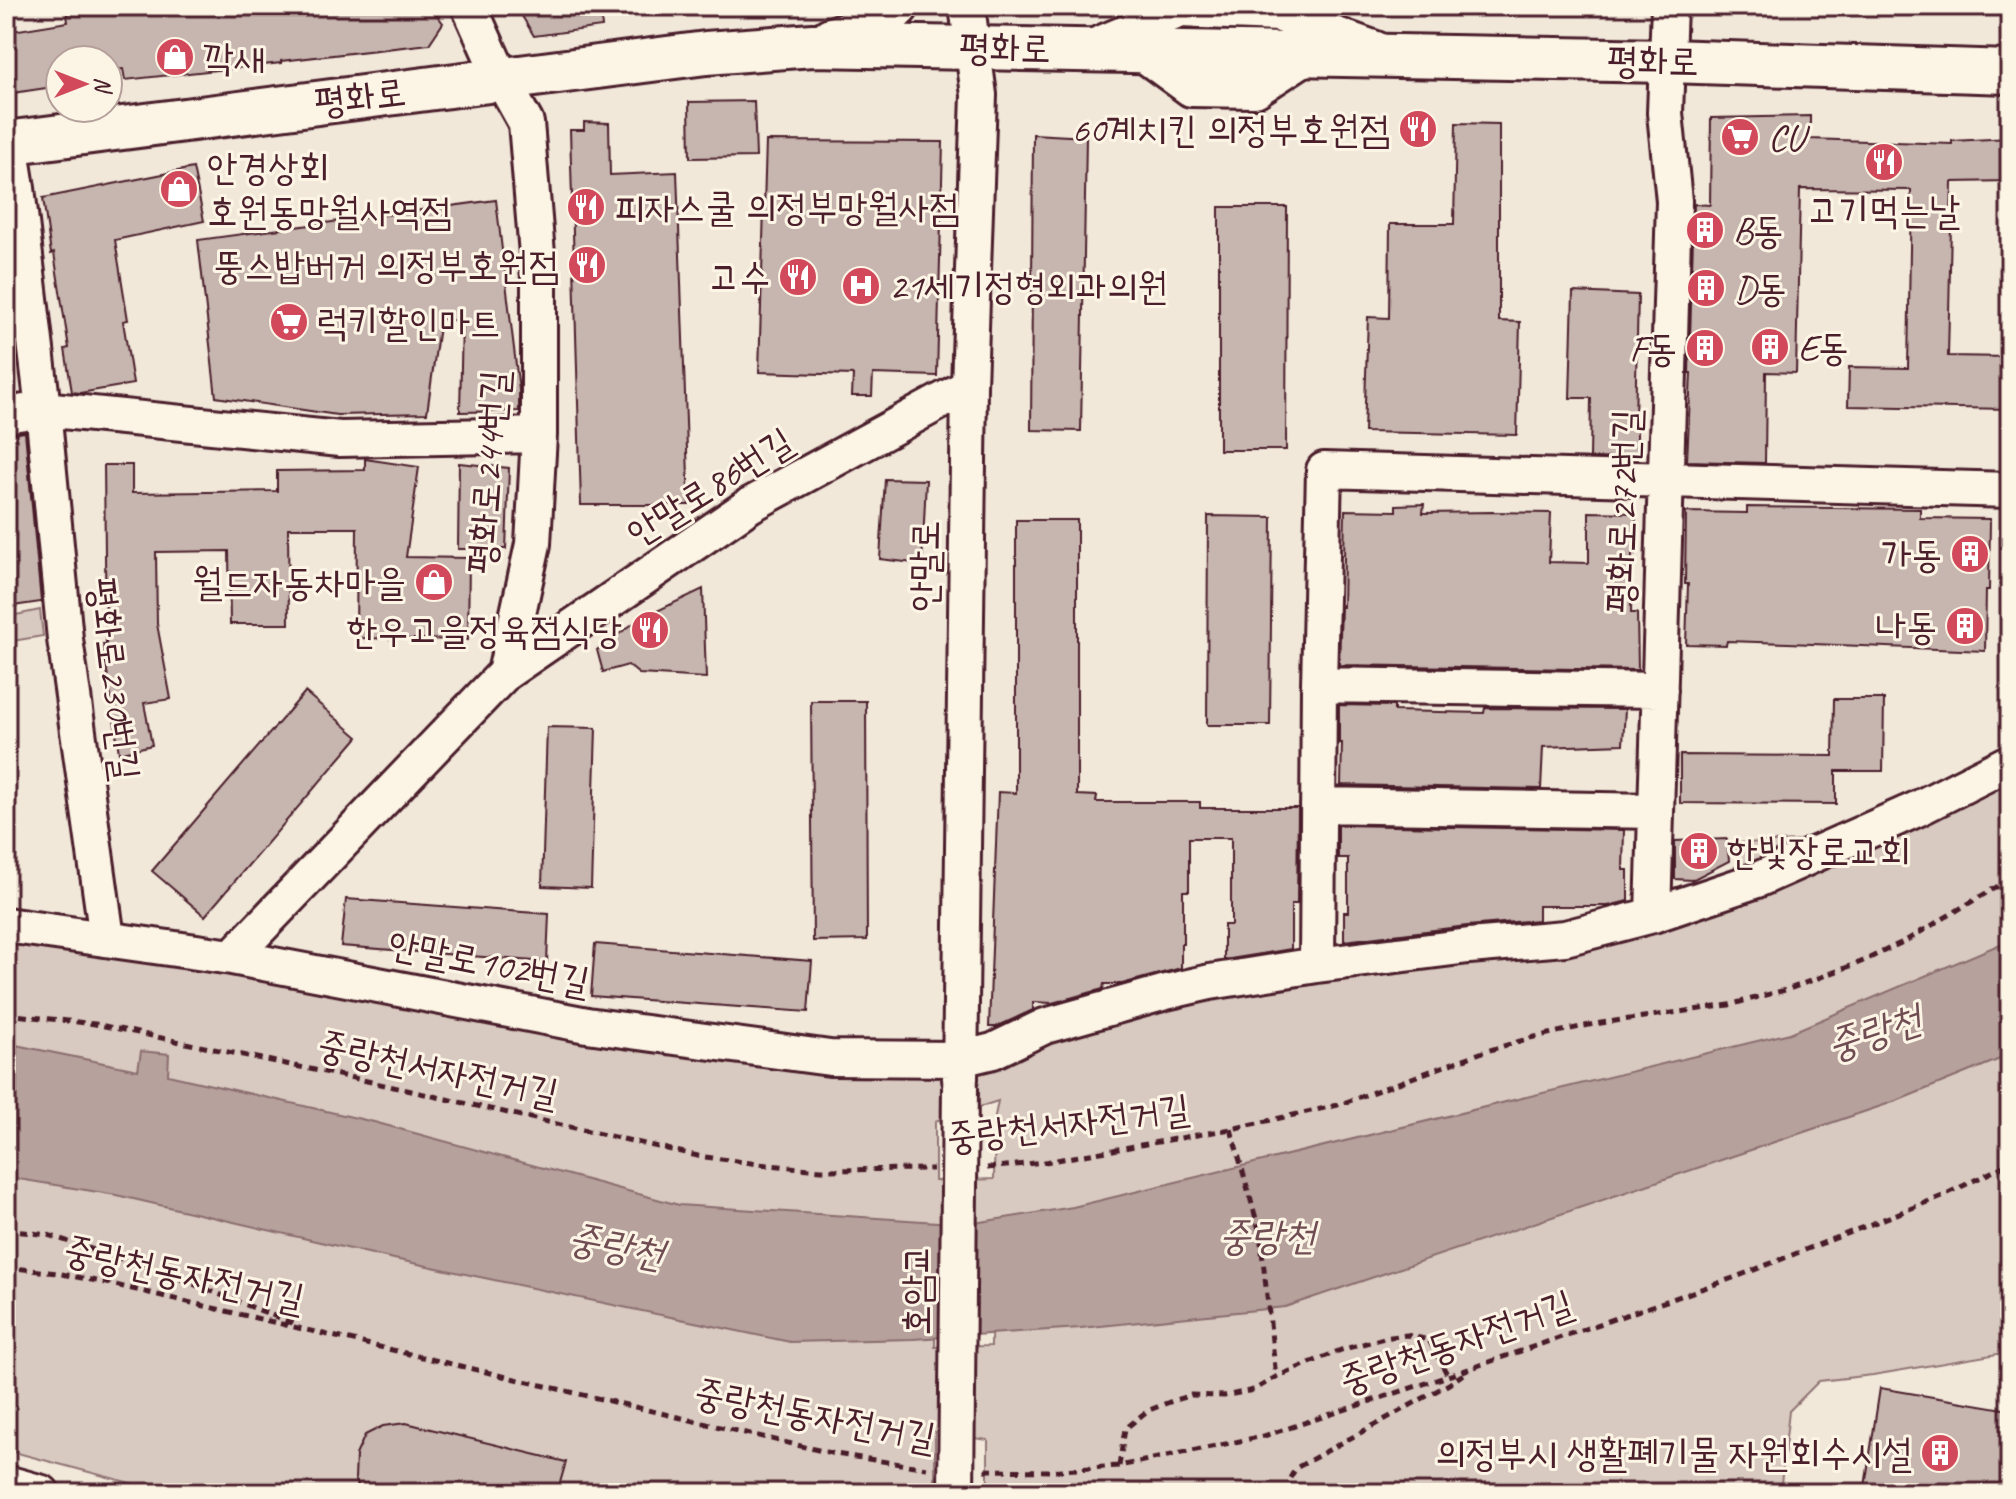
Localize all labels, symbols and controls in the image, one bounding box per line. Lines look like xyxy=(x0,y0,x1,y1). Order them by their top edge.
street label: 평화로 xyxy=(959,24,1051,72)
place label: 깍새 xyxy=(203,34,264,81)
shop icon: 깍새 xyxy=(154,36,196,78)
street label: 평화로 xyxy=(1607,37,1699,85)
north arrow xyxy=(44,44,124,124)
street label: 평화로 xyxy=(312,68,408,126)
text: N xyxy=(89,77,117,94)
place label: 60계치킨 의정부호원점 xyxy=(1071,106,1390,153)
restaurant icon: 60계치킨 의정부호원점 xyxy=(1397,108,1439,150)
place label: CU xyxy=(1768,114,1811,161)
supermarket icon: CU xyxy=(1719,116,1761,158)
restaurant icon: 고기먹는날 xyxy=(1863,141,1905,183)
place label: 안경상회 호원동망월사역점 xyxy=(207,144,452,235)
shop icon: 안경상회 호원동망월사역점 xyxy=(158,168,200,210)
place label: 피자스쿨 의정부망월사점 xyxy=(614,184,960,231)
restaurant icon: 피자스쿨 의정부망월사점 xyxy=(565,186,607,228)
place label: 고기먹는날 xyxy=(1808,187,1960,234)
place label: B동 xyxy=(1733,207,1783,254)
building icon: B동 xyxy=(1684,209,1726,251)
place label: 뚱스밥버거 의정부호원점 xyxy=(213,242,559,289)
restaurant icon: 뚱스밥버거 의정부호원점 xyxy=(566,244,608,286)
place label: 고수 xyxy=(709,254,770,301)
restaurant icon: 고수 xyxy=(777,256,819,298)
place label: 21세기정형외과의원 xyxy=(889,263,1168,310)
hospital icon: 21세기정형외과의원 xyxy=(840,265,882,307)
place label: D동 xyxy=(1734,265,1787,312)
building icon: D동 xyxy=(1685,267,1727,309)
place label: 럭키할인마트 xyxy=(317,299,500,346)
supermarket icon: 럭키할인마트 xyxy=(268,301,310,343)
place label: E동 xyxy=(1798,324,1849,371)
place label: F동 xyxy=(1629,325,1677,372)
building icon: E동 xyxy=(1749,326,1791,368)
building icon: F동 xyxy=(1684,327,1726,369)
street label: 평화로244번길 xyxy=(457,369,519,575)
street label: 평화로272번길 xyxy=(1596,408,1650,614)
street label: 안말로86번길 xyxy=(618,417,802,557)
street label: 안말로 xyxy=(901,520,949,612)
place label: 가동 xyxy=(1881,531,1942,578)
building icon: 가동 xyxy=(1949,533,1991,575)
place label: 월드자동차마을 xyxy=(192,559,406,606)
shop icon: 월드자동차마을 xyxy=(413,561,455,603)
street label: 평화로230번길 xyxy=(78,575,150,783)
place label: 나동 xyxy=(1876,603,1937,650)
building icon: 나동 xyxy=(1944,605,1986,647)
place label: 한우고을정육점식당 xyxy=(347,607,622,654)
restaurant icon: 한우고을정육점식당 xyxy=(629,609,671,651)
place label: 한빛장로교회 xyxy=(1727,828,1910,875)
building icon: 한빛장로교회 xyxy=(1678,830,1720,872)
street label: 안말로102번길 xyxy=(384,920,594,1006)
water label: 중랑천 xyxy=(1820,992,1931,1071)
street label: 중랑천서자전거길 xyxy=(313,1021,563,1117)
street label: 중랑천서자전거길 xyxy=(944,1085,1192,1161)
water label: 중랑천 xyxy=(1219,1211,1319,1261)
water label: 중랑천 xyxy=(564,1212,672,1280)
street label: 중랑천동자전거길 xyxy=(59,1226,309,1322)
street label: 호암교 xyxy=(893,1244,940,1336)
street label: 중랑천동자전거길 xyxy=(1333,1280,1579,1404)
street label: 중랑천동자전거길 xyxy=(690,1369,940,1461)
place label: 의정부시 생활폐기물 자원회수시설 xyxy=(1435,1430,1912,1477)
building icon: 의정부시 생활폐기물 자원회수시설 xyxy=(1919,1432,1961,1474)

